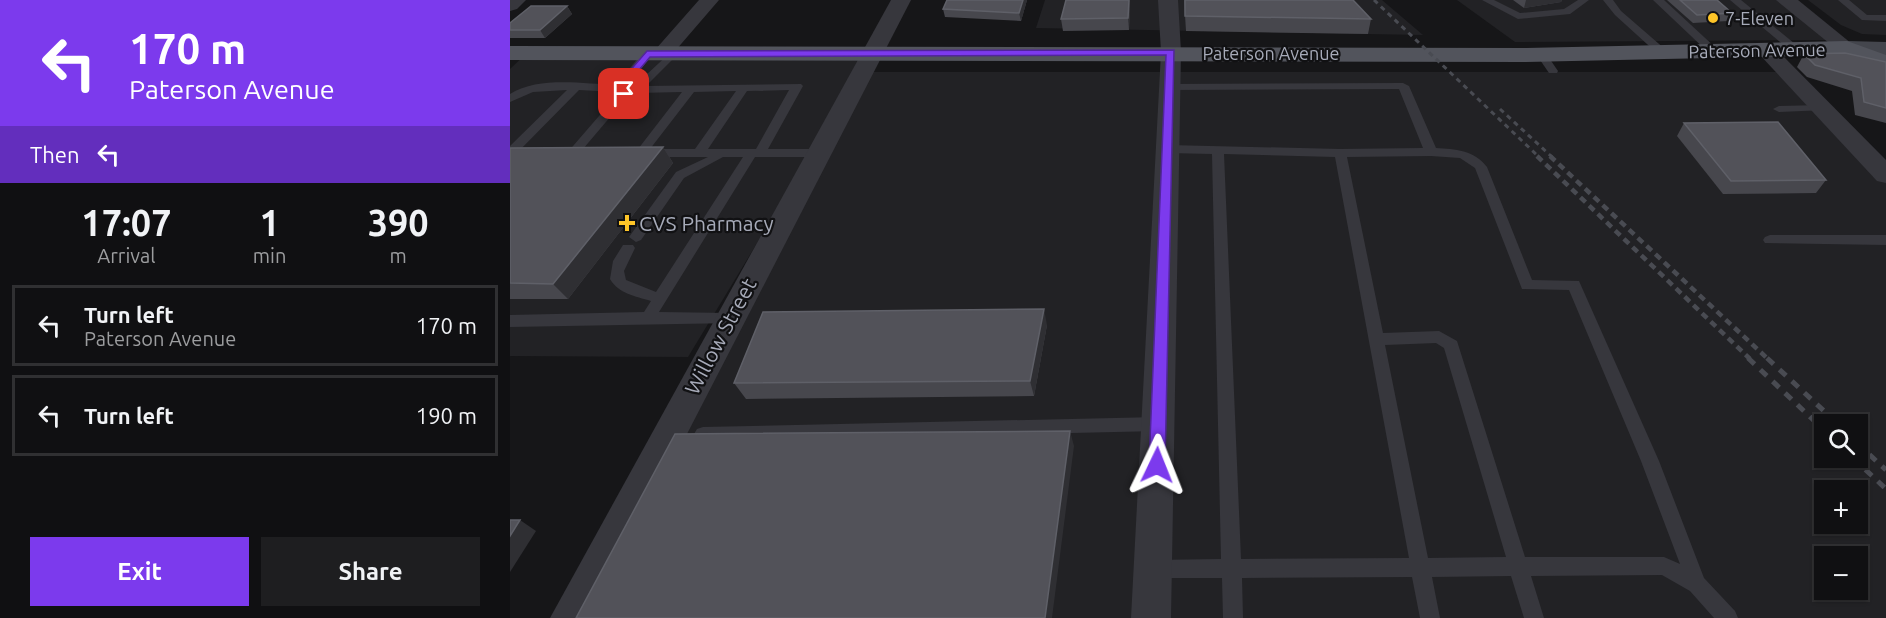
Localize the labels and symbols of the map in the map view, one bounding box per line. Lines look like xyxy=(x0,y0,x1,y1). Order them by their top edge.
place label: 7-Eleven xyxy=(1725,8,1794,28)
marker: 7-Eleven xyxy=(1706,11,1720,25)
street label: Paterson Avenue xyxy=(1688,39,1826,61)
street label: Paterson Avenue xyxy=(1202,43,1340,63)
pin xyxy=(598,68,649,119)
place label: CVS Pharmacy xyxy=(639,211,774,235)
marker: CVS Pharmacy xyxy=(620,216,634,230)
street label: Willow Street xyxy=(679,274,761,398)
position arrow xyxy=(1125,433,1189,497)

